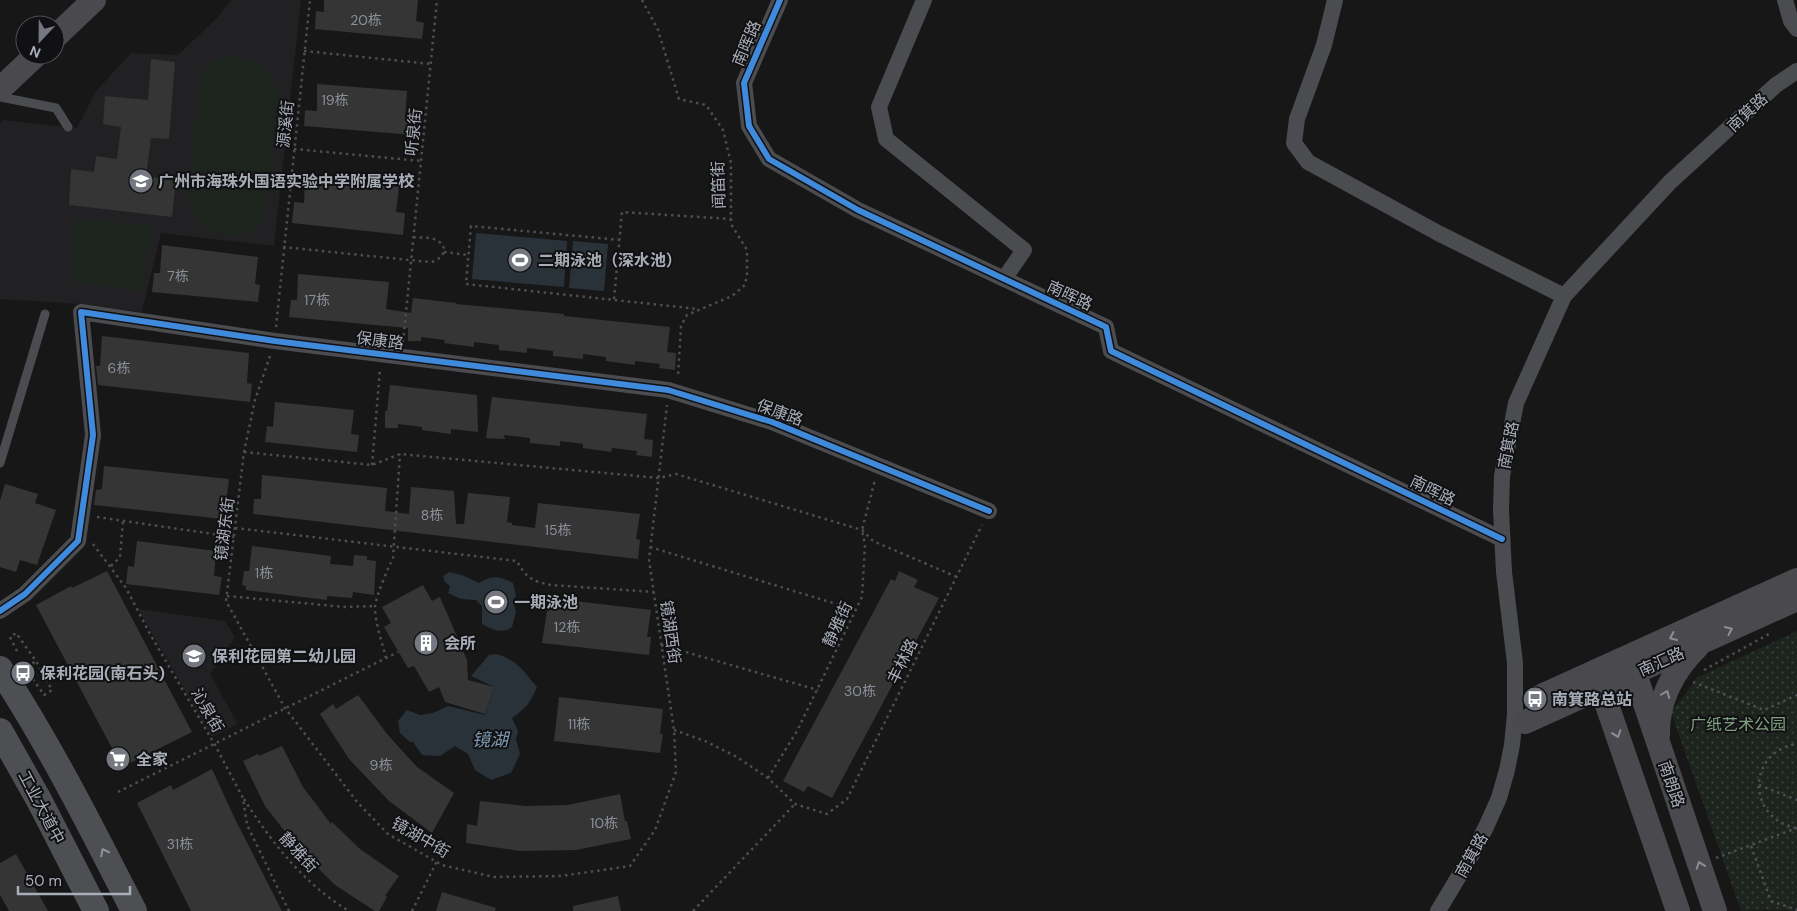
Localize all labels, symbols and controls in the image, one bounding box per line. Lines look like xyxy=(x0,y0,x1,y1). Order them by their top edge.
house number: 20栋 xyxy=(350,11,382,29)
north arrow xyxy=(15,15,65,65)
street label: 南晖路 xyxy=(727,17,766,69)
text: N xyxy=(27,42,43,62)
street label: 南箕路 xyxy=(1723,88,1772,136)
house number: 19栋 xyxy=(321,91,349,109)
street label: 源溪街 xyxy=(273,99,298,149)
street label: 听泉街 xyxy=(401,107,426,157)
street label: 闻笛街 xyxy=(707,161,730,209)
school or university icon: 广州市海珠外国语实验中学附属学校 xyxy=(128,168,154,194)
place label: 广州市海珠外国语实验中学附属学校 xyxy=(158,171,415,192)
sports icon: 二期泳池（深水池） xyxy=(507,247,533,273)
place label: 二期泳池（深水池） xyxy=(538,250,682,271)
house number: 7栋 xyxy=(167,267,189,285)
street label: 南晖路 xyxy=(1044,276,1096,315)
house number: 17栋 xyxy=(304,291,330,309)
street label: 保康路 xyxy=(355,327,405,354)
house number: 6栋 xyxy=(108,359,130,377)
street label: 保康路 xyxy=(754,394,806,431)
street label: 南箕路 xyxy=(1494,420,1523,471)
street label: 南晖路 xyxy=(1407,470,1459,510)
street label: 镜湖东街 xyxy=(210,496,239,562)
house number: 8栋 xyxy=(421,506,443,524)
house number: 15栋 xyxy=(545,521,571,539)
house number: 1栋 xyxy=(255,564,273,582)
sports icon: 一期泳池 xyxy=(483,589,509,615)
place label: 一期泳池 xyxy=(514,592,578,613)
street label: 静雅街 xyxy=(818,598,857,650)
street label: 镜湖西街 xyxy=(656,599,685,665)
house number: 12栋 xyxy=(554,618,580,636)
one-way arrow xyxy=(1724,626,1733,636)
building icon: 会所 xyxy=(413,630,439,656)
one-way arrow xyxy=(1669,630,1678,641)
place label: 会所 xyxy=(444,633,476,654)
street label: 丰林路 xyxy=(882,635,922,687)
street label: 南汇路 xyxy=(1635,642,1687,681)
school or university icon: 保利花园第二幼儿园 xyxy=(181,643,207,669)
place label: 保利花园第二幼儿园 xyxy=(212,646,356,667)
bus stop icon: 保利花园(南石头) xyxy=(10,660,36,686)
place label: 保利花园(南石头) xyxy=(40,663,165,684)
house number: 30栋 xyxy=(844,682,876,700)
street label: 沁泉街 xyxy=(186,684,229,736)
bus stop icon: 南箕路总站 xyxy=(1522,686,1548,712)
place label: 南箕路总站 xyxy=(1552,689,1632,710)
one-way arrow xyxy=(1659,690,1670,699)
park label: 广纸艺术公园 xyxy=(1690,714,1786,735)
house number: 11栋 xyxy=(568,715,590,733)
water label: 镜湖 xyxy=(472,728,511,752)
one-way arrow xyxy=(1611,729,1621,738)
supermarket icon: 全家 xyxy=(105,746,131,772)
place label: 全家 xyxy=(136,749,168,770)
house number: 9栋 xyxy=(370,756,392,774)
street label: 南朗路 xyxy=(1654,758,1689,810)
street label: 工业大道中 xyxy=(14,767,70,847)
street label: 镜湖中街 xyxy=(388,812,454,863)
house number: 10栋 xyxy=(590,814,618,832)
street label: 静雅街 xyxy=(275,828,323,877)
street label: 南箕路 xyxy=(1451,829,1492,881)
house number: 31栋 xyxy=(167,835,193,853)
one-way arrow xyxy=(100,848,110,857)
one-way arrow xyxy=(1695,861,1705,870)
scale bar xyxy=(18,864,130,896)
text: 50 m xyxy=(25,871,62,891)

